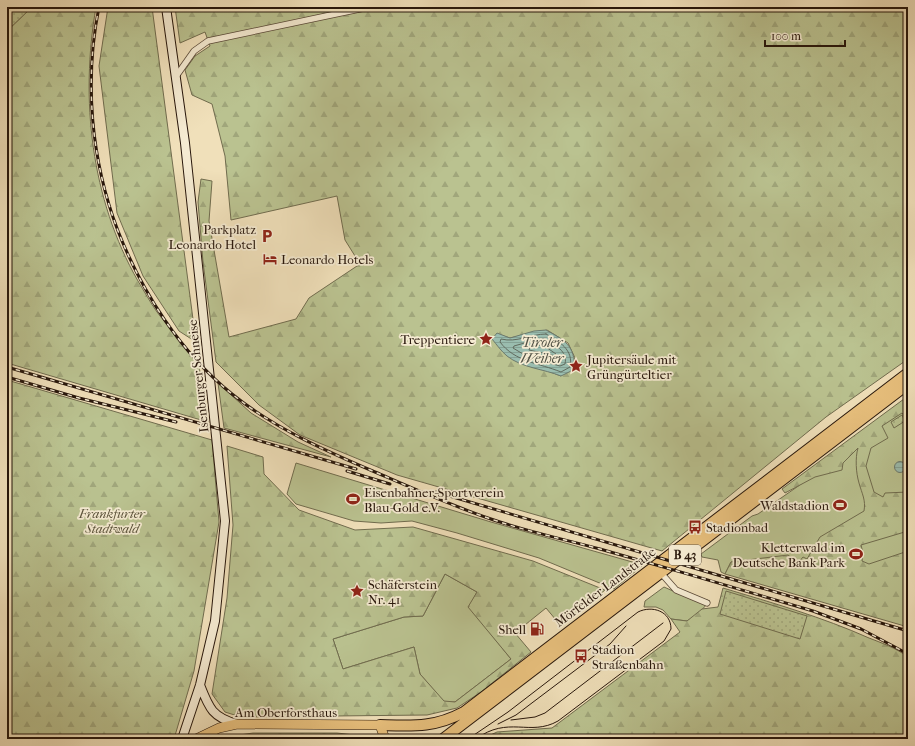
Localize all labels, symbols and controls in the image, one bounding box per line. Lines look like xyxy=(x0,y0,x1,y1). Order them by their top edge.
scale bar xyxy=(765,22,845,48)
text: 100 m xyxy=(771,29,801,43)
place label: Parkplatz Leonardo Hotel xyxy=(169,222,256,252)
parking icon: Parkplatz Leonardo Hotel xyxy=(259,228,275,244)
hotel icon: Leonardo Hotels xyxy=(262,251,278,267)
place label: Leonardo Hotels xyxy=(281,252,373,267)
street label: Isenburger Schneise xyxy=(185,318,211,433)
place icon: Treppentiere xyxy=(478,331,494,347)
place label: Treppentiere xyxy=(401,332,476,347)
water label: Tiroler Weiher xyxy=(520,334,565,367)
place label: Jupitersäule mit Grüngürteltier xyxy=(586,352,677,382)
place icon: Jupitersäule mit Grüngürteltier xyxy=(568,358,584,374)
place label: Eisenbahner-Sportverein Blau-Gold e.V. xyxy=(364,485,504,515)
sports icon: Eisenbahner-Sportverein Blau-Gold e.V. xyxy=(345,491,361,507)
sports icon: Waldstadion xyxy=(832,497,848,513)
place label: Waldstadion xyxy=(759,498,829,513)
park label: Frankfurter Stadtwald xyxy=(78,506,146,536)
bus stop icon: Stadionbad xyxy=(687,519,703,535)
place label: Stadionbad xyxy=(706,520,769,535)
place label: Kletterwald im Deutsche Bank Park xyxy=(732,540,845,570)
street label: Mörfelder Landstraße xyxy=(552,544,659,630)
road number: B 43 xyxy=(669,545,701,565)
sports icon: Kletterwald im Deutsche Bank Park xyxy=(848,546,864,562)
place label: Schäferstein Nr. 41 xyxy=(368,577,437,607)
place icon: Schäferstein Nr. 41 xyxy=(349,583,365,599)
fuel station icon: Shell xyxy=(529,621,545,637)
place label: Shell xyxy=(498,622,526,637)
place label: Stadion Straßenbahn xyxy=(592,642,664,672)
bus stop icon: Stadion Straßenbahn xyxy=(573,648,589,664)
street label: Am Oberforsthaus xyxy=(234,705,337,720)

